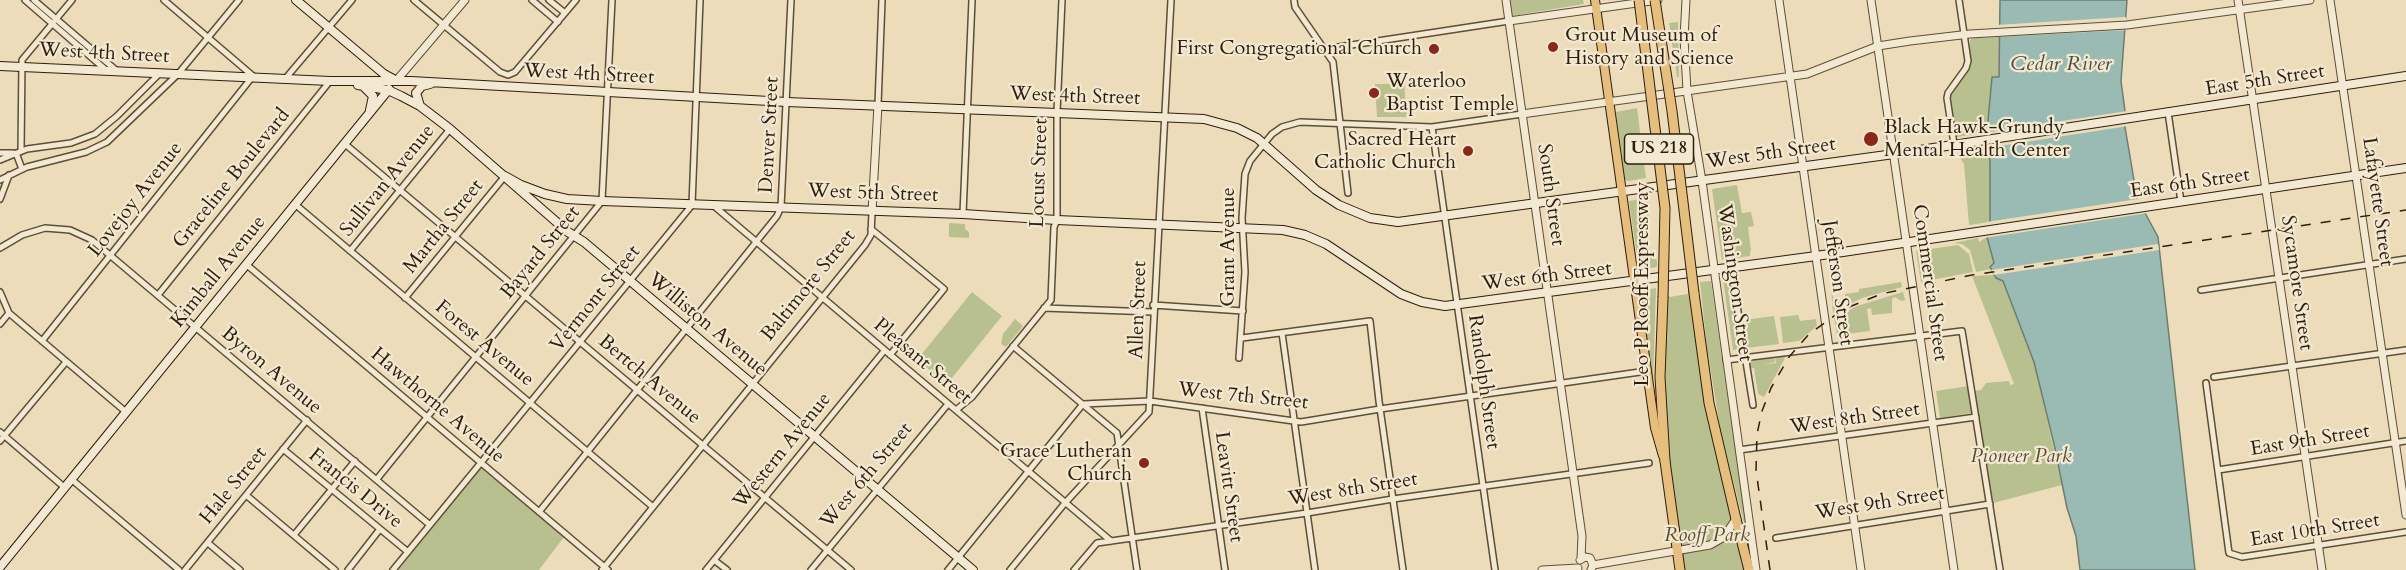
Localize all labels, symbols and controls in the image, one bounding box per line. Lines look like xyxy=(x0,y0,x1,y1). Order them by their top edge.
place label: Grout Museum of History and Science xyxy=(1565,24,1734,71)
place label: First Congregational Church xyxy=(1177,37,1422,61)
street label: West 4th Street xyxy=(38,39,170,69)
marker: Grout Museum of History and Science xyxy=(1546,40,1560,54)
marker: First Congregational Church xyxy=(1427,42,1441,56)
water label: Cedar River xyxy=(2010,52,2112,78)
street label: West 4th Street xyxy=(523,60,655,90)
street label: East 5th Street xyxy=(2204,60,2326,102)
place label: Waterloo Baptist Temple xyxy=(1386,70,1515,117)
street label: Denver Street xyxy=(755,76,785,194)
street label: West 4th Street xyxy=(1009,83,1141,111)
marker: Waterloo Baptist Temple xyxy=(1367,86,1381,100)
street label: Graceline Boulevard xyxy=(168,104,296,254)
place label: Black Hawk-Grundy Mental Health Center xyxy=(1884,116,2069,163)
street label: Locust Street xyxy=(1026,118,1054,228)
street label: Sullivan Avenue xyxy=(336,120,440,242)
place label: Sacred Heart Catholic Church xyxy=(1314,128,1456,175)
marker: Black Hawk-Grundy Mental Health Center xyxy=(1862,130,1880,148)
street label: West 5th Street xyxy=(1705,133,1837,175)
road number: US 218 xyxy=(1624,134,1694,164)
street label: Lafayette Street xyxy=(2356,136,2398,268)
street label: Lovejoy Avenue xyxy=(84,138,188,262)
street label: South Street xyxy=(1531,143,1569,247)
marker: Sacred Heart Catholic Church xyxy=(1461,144,1475,158)
street label: East 6th Street xyxy=(2129,164,2251,204)
street label: Martha Street xyxy=(399,175,489,279)
street label: West 5th Street xyxy=(807,180,939,208)
street label: Leo P Rooff Expressway xyxy=(1631,181,1655,387)
street label: Grant Avenue xyxy=(1217,187,1241,307)
street label: Bayard Street xyxy=(496,202,586,304)
street label: Washington Street xyxy=(1711,203,1757,363)
street label: Commercial Street xyxy=(1906,203,1952,363)
street label: Kimball Avenue xyxy=(167,211,271,333)
street label: Sycamore Street xyxy=(2275,214,2317,352)
street label: Jefferson Street xyxy=(1816,219,1858,347)
street label: Baltimore Street xyxy=(757,225,861,347)
street label: Vermont Street xyxy=(546,241,646,357)
street label: West 6th Street xyxy=(1481,257,1613,297)
street label: Allen Street xyxy=(1125,260,1153,360)
street label: Williston Avenue xyxy=(642,268,772,382)
street label: Forest Avenue xyxy=(430,296,538,392)
street label: Randolph Street xyxy=(1462,313,1504,451)
street label: Pleasant Street xyxy=(868,314,976,410)
street label: Byron Avenue xyxy=(216,322,326,420)
street label: Bertch Avenue xyxy=(593,330,705,430)
street label: Hawthorne Avenue xyxy=(365,343,509,469)
street label: West 7th Street xyxy=(1177,378,1309,416)
street label: Western Avenue xyxy=(729,388,837,514)
street label: West 8th Street xyxy=(1789,398,1921,440)
street label: West 6th Street xyxy=(816,418,918,534)
street label: East 9th Street xyxy=(2249,420,2371,462)
street label: Leavitt Street xyxy=(1208,430,1248,544)
place label: Grace Lutheran Church xyxy=(1000,440,1132,487)
street label: Hale Street xyxy=(195,442,273,530)
street label: Francis Drive xyxy=(303,444,407,534)
park label: Pioneer Park xyxy=(1970,445,2072,469)
marker: Grace Lutheran Church xyxy=(1137,456,1151,470)
street label: West 8th Street xyxy=(1287,468,1419,512)
street label: West 9th Street xyxy=(1814,482,1946,526)
street label: East 10th Street xyxy=(2249,509,2381,553)
park label: Rooff Park xyxy=(1664,524,1750,548)

